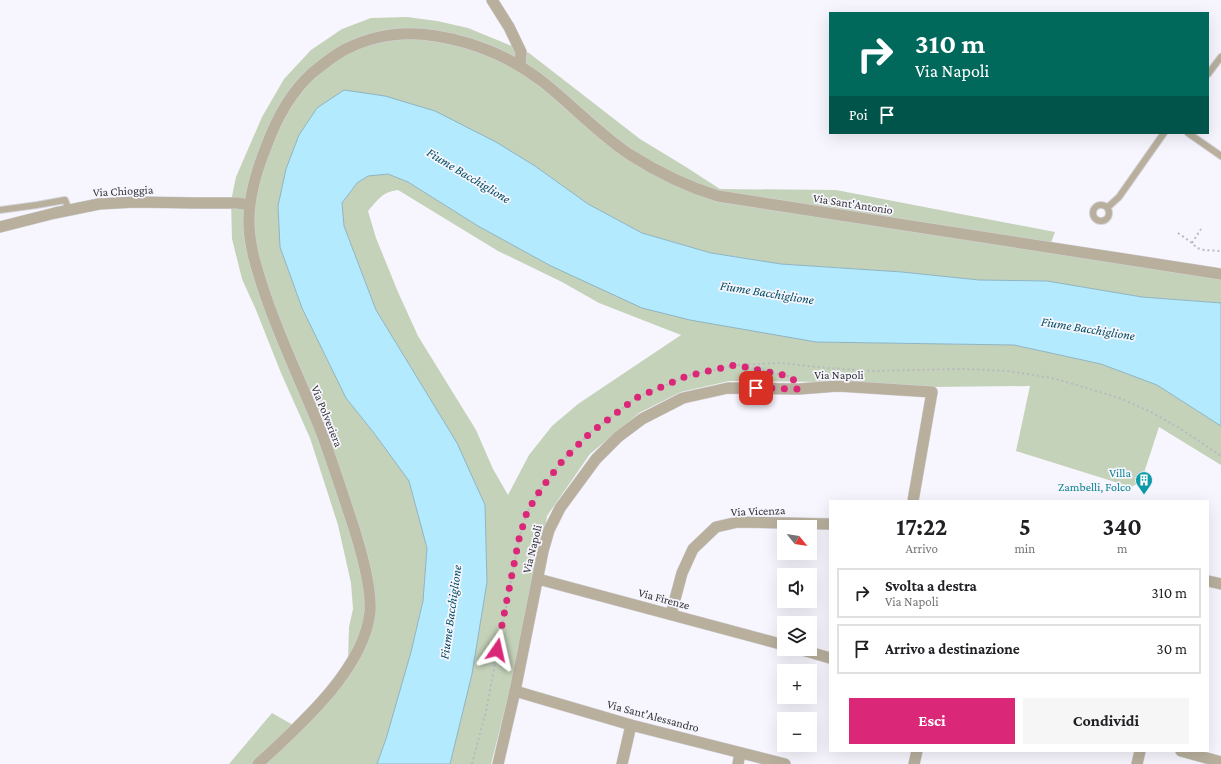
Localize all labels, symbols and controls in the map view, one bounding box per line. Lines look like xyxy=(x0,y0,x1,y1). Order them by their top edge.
icon: right xyxy=(849,28,901,80)
text: 310 m xyxy=(915,28,985,59)
text: Via Napoli xyxy=(915,61,989,81)
icon: arrive xyxy=(876,104,898,126)
text: Poi xyxy=(849,107,868,123)
water label: Fiume Bacchiglione xyxy=(424,145,513,206)
street label: Via Chioggia xyxy=(92,182,154,200)
street label: Via Sant'Antonio xyxy=(812,191,894,217)
water label: Fiume Bacchiglione xyxy=(719,278,815,307)
water label: Fiume Bacchiglione xyxy=(1040,314,1136,343)
street label: Via Napoli xyxy=(814,368,864,382)
pin xyxy=(739,371,773,405)
icon: arrive xyxy=(745,377,767,399)
street label: Via Polveriera xyxy=(308,383,346,449)
place label: Villa Zambelli, Folco xyxy=(1058,466,1131,494)
building icon: Villa Zambelli, Folco xyxy=(1134,470,1154,495)
street label: Via Vicenza xyxy=(730,503,786,519)
text: 17:22 xyxy=(896,513,947,540)
text: 5 xyxy=(1019,513,1031,540)
text: 340 xyxy=(1103,513,1142,540)
north arrow xyxy=(777,520,817,560)
map controls xyxy=(777,520,817,752)
street label: Via Napoli xyxy=(519,523,545,575)
text: Arrivo xyxy=(906,541,938,556)
text: min xyxy=(1014,541,1035,556)
text: m xyxy=(1117,541,1127,556)
water label: Fiume Bacchiglione xyxy=(436,564,465,660)
button: sound xyxy=(777,568,817,608)
text: Svolta a destra xyxy=(885,578,977,594)
icon: right xyxy=(851,582,873,604)
street label: Via Firenze xyxy=(637,585,691,613)
text: 310 m xyxy=(1152,585,1187,601)
text: Via Napoli xyxy=(885,594,939,609)
button: layers xyxy=(777,616,817,656)
position arrow xyxy=(476,629,518,671)
icon: arrive xyxy=(851,638,873,660)
text: Arrivo a destinazione xyxy=(885,641,1020,657)
text: 30 m xyxy=(1157,641,1187,657)
button: + xyxy=(777,664,817,704)
street label: Via Sant'Alessandro xyxy=(605,697,701,735)
button: Esci xyxy=(849,698,1015,744)
button: Condividi xyxy=(1023,698,1189,744)
button: − xyxy=(777,712,817,752)

